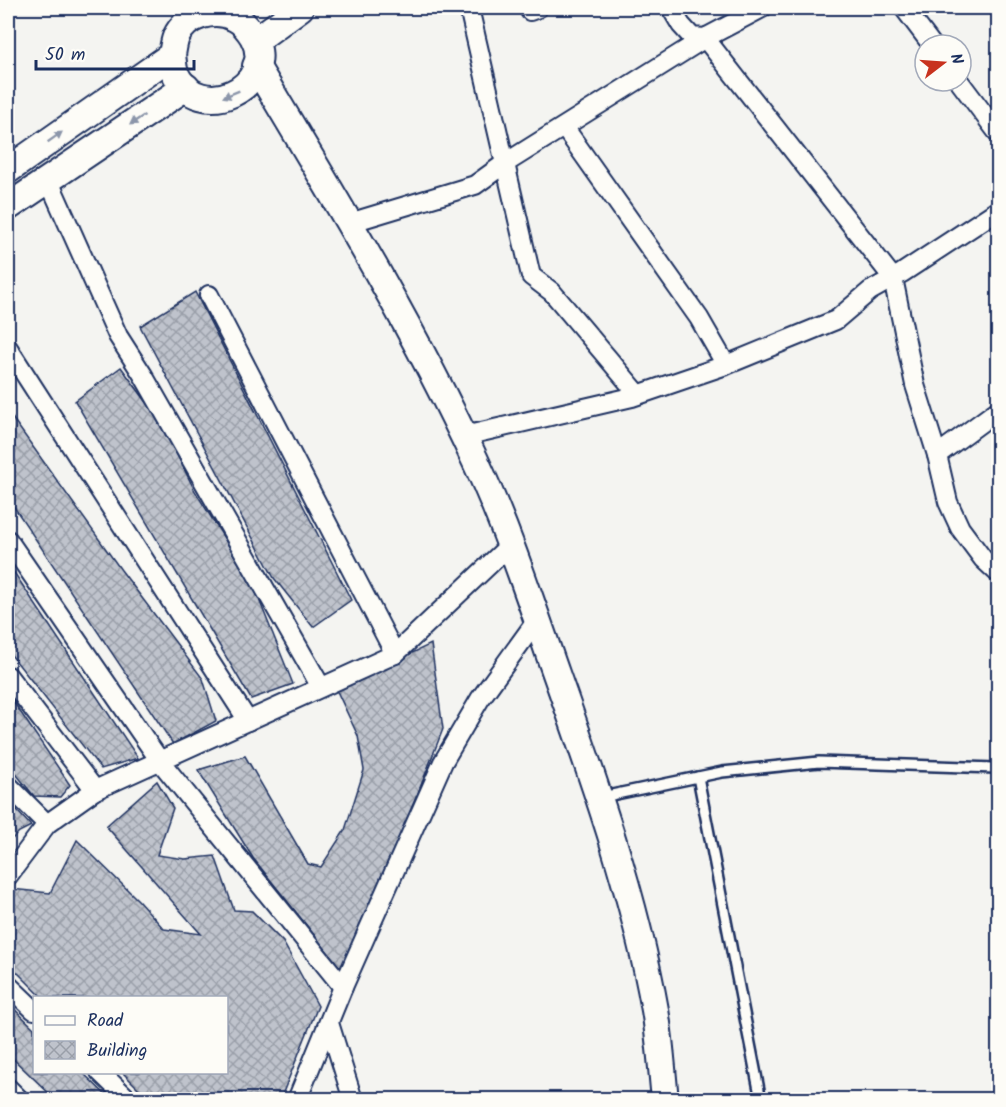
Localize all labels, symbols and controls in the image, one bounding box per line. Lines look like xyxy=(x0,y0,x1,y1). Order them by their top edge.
scale bar xyxy=(36,33,194,71)
north arrow xyxy=(913,33,973,93)
text: 50 m xyxy=(45,41,85,70)
text: N xyxy=(942,51,969,68)
one-way arrow xyxy=(222,90,240,99)
one-way arrow xyxy=(129,114,145,125)
one-way arrow xyxy=(47,131,63,143)
legend xyxy=(33,996,228,1074)
text: Road xyxy=(87,1007,124,1036)
text: Building xyxy=(87,1037,147,1066)

